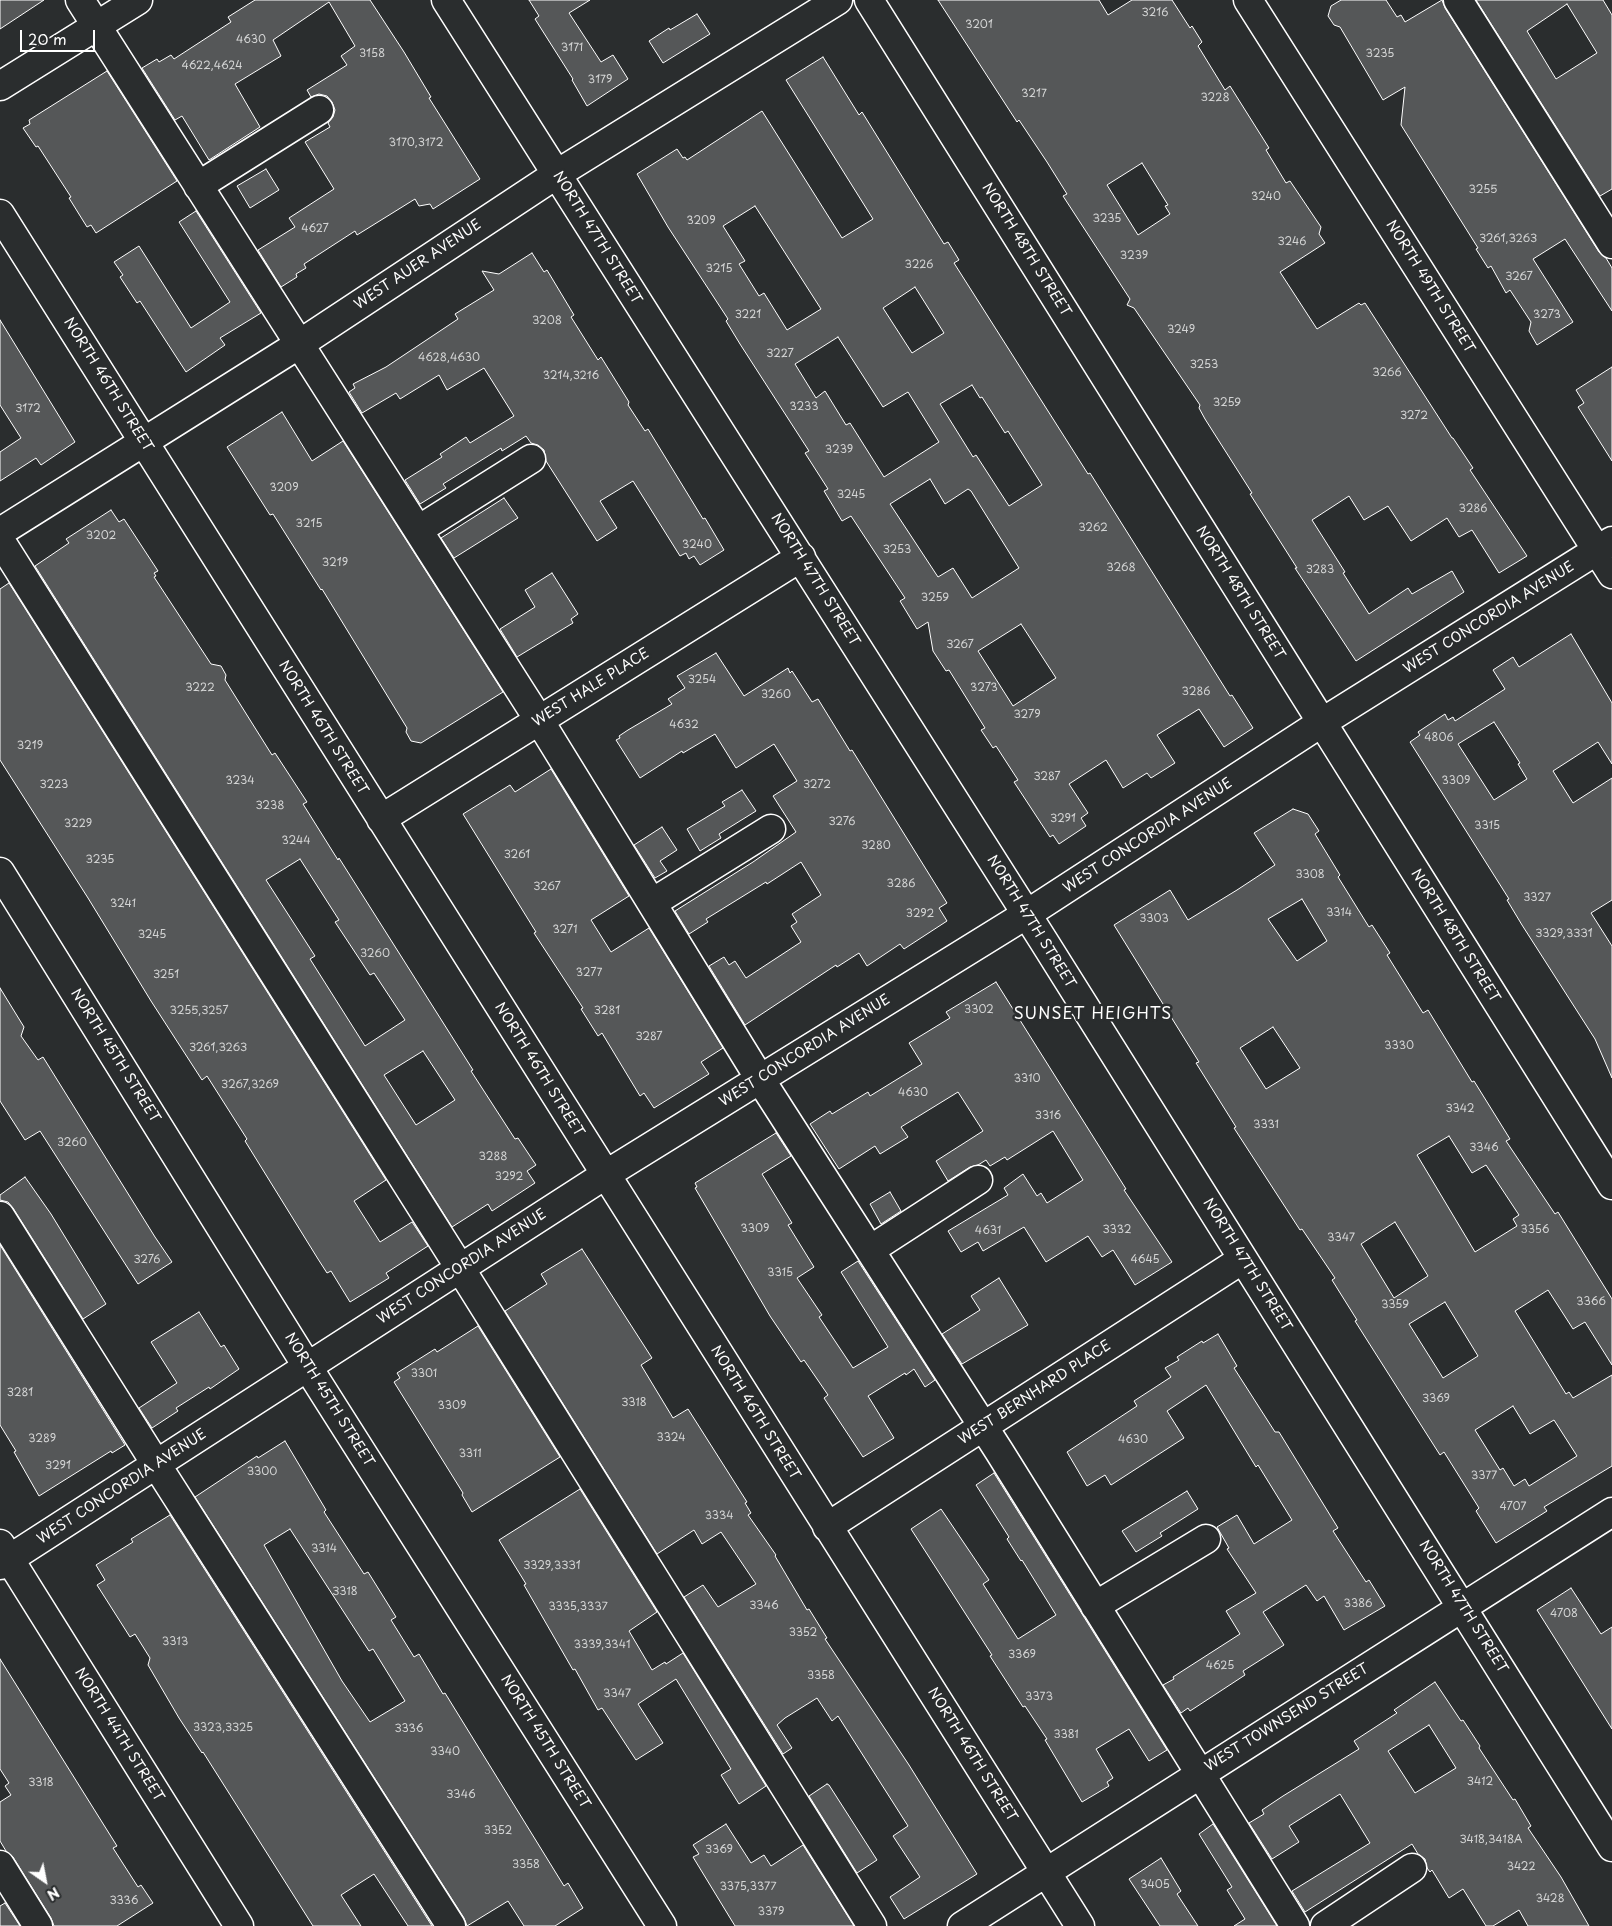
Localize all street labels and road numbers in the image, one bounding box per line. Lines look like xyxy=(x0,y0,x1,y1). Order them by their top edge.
street label: NORTH 47TH STREET xyxy=(549,168,645,308)
street label: NORTH 48TH STREET xyxy=(978,180,1074,320)
street label: WEST AUER AVENUE xyxy=(352,216,484,314)
street label: NORTH 49TH STREET xyxy=(1382,217,1478,357)
street label: NORTH 46TH STREET xyxy=(60,315,156,455)
street label: NORTH 47TH STREET xyxy=(767,510,863,650)
street label: NORTH 48TH STREET xyxy=(1192,523,1288,663)
street label: WEST CONCORDIA AVENUE xyxy=(1401,558,1577,678)
street label: WEST HALE PLACE xyxy=(529,645,653,731)
street label: NORTH 46TH STREET xyxy=(275,658,371,798)
street label: WEST CONCORDIA AVENUE xyxy=(1060,775,1236,897)
street label: NORTH 47TH STREET xyxy=(983,852,1079,992)
street label: NORTH 48TH STREET xyxy=(1407,866,1503,1006)
street label: NORTH 45TH STREET xyxy=(67,986,163,1126)
street label: WEST CONCORDIA AVENUE xyxy=(717,991,893,1111)
street label: NORTH 46TH STREET xyxy=(491,1000,587,1140)
street label: NORTH 47TH STREET xyxy=(1199,1195,1295,1335)
street label: WEST CONCORDIA AVENUE xyxy=(374,1206,550,1328)
street label: NORTH 45TH STREET xyxy=(281,1330,377,1470)
street label: WEST BERNHARD PLACE xyxy=(956,1337,1114,1449)
street label: NORTH 46TH STREET xyxy=(707,1343,803,1483)
street label: WEST CONCORDIA AVENUE xyxy=(34,1426,210,1548)
street label: NORTH 47TH STREET xyxy=(1415,1537,1511,1677)
street label: WEST TOWNSEND STREET xyxy=(1202,1660,1372,1776)
street label: NORTH 44TH STREET xyxy=(71,1665,167,1805)
street label: NORTH 45TH STREET xyxy=(497,1672,593,1812)
street label: NORTH 46TH STREET xyxy=(924,1685,1020,1825)

